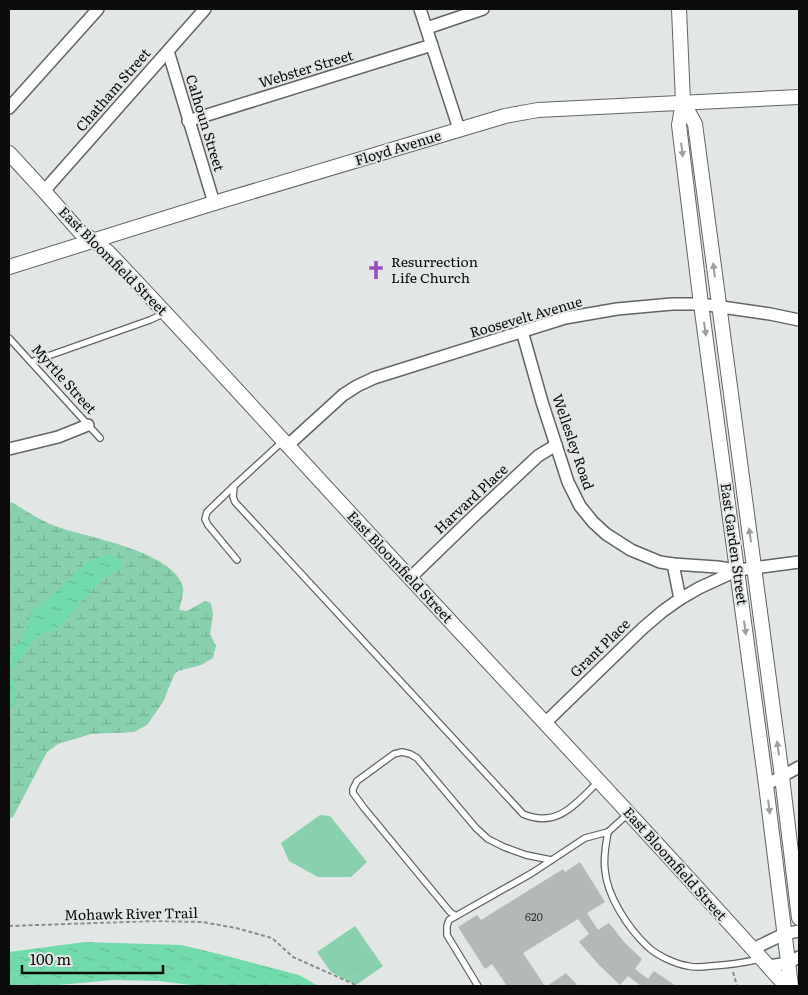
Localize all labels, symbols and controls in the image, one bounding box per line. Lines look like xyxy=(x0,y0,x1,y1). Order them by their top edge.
street label: Chatham Street xyxy=(70,43,154,135)
street label: Webster Street xyxy=(256,44,356,92)
street label: Calhoun Street xyxy=(182,72,230,174)
street label: Floyd Avenue xyxy=(352,124,443,170)
one-way arrow xyxy=(678,142,686,158)
street label: East Bloomfield Street xyxy=(55,201,173,319)
place label: Resurrection Life Church xyxy=(391,251,478,287)
church icon: Resurrection Life Church xyxy=(365,259,387,281)
one-way arrow xyxy=(710,261,718,277)
street label: Roosevelt Avenue xyxy=(467,290,584,342)
one-way arrow xyxy=(701,321,709,337)
street label: Myrtle Street xyxy=(28,339,102,418)
street label: Wellesley Road xyxy=(548,391,600,493)
street label: Harvard Place xyxy=(429,459,511,538)
street label: East Garden Street xyxy=(717,482,754,607)
street label: East Bloomfield Street xyxy=(343,506,458,627)
one-way arrow xyxy=(746,526,754,542)
street label: Grant Place xyxy=(565,613,634,681)
one-way arrow xyxy=(742,621,750,637)
one-way arrow xyxy=(774,740,782,756)
one-way arrow xyxy=(765,799,773,815)
street label: East Bloomfield Street xyxy=(619,802,732,925)
street label: Mohawk River Trail xyxy=(64,902,198,924)
house number: 620 xyxy=(525,908,543,924)
scale bar xyxy=(22,942,164,974)
text: 100 m xyxy=(30,947,71,970)

